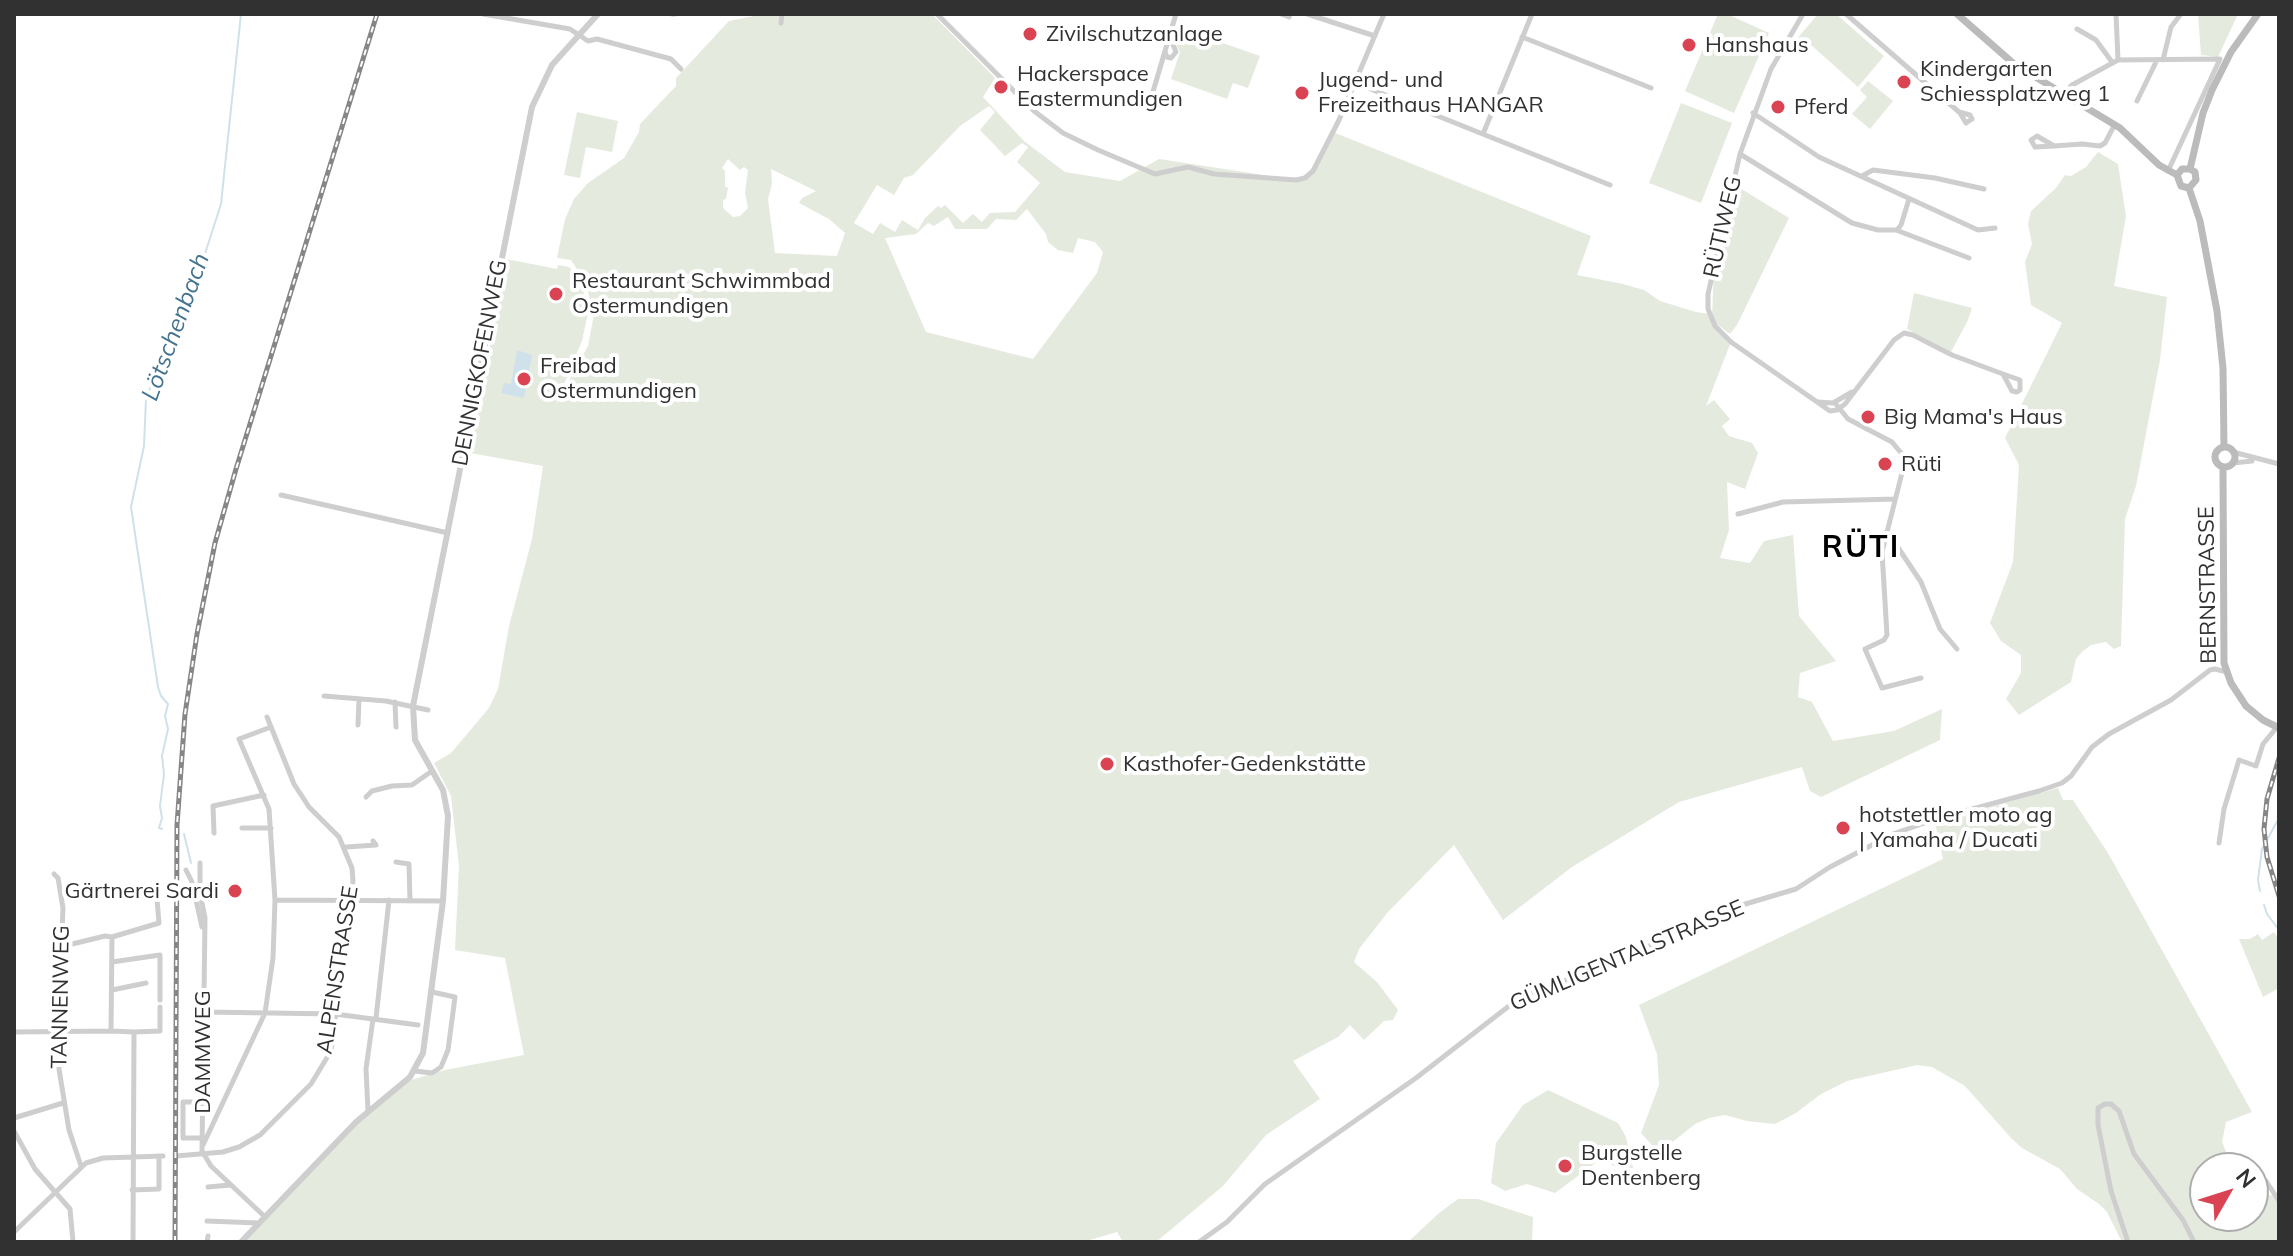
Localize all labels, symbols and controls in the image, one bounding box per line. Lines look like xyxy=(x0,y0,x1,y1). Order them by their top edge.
place label: Zivilschutzanlage xyxy=(1046,21,1223,47)
marker: Zivilschutzanlage xyxy=(1021,25,1039,43)
place label: Hanshaus xyxy=(1705,32,1809,58)
marker: Hanshaus xyxy=(1680,36,1698,54)
place label: Kindergarten Schiessplatzweg 1 xyxy=(1920,56,2110,108)
place label: Hackerspace Eastermundigen xyxy=(1017,61,1183,112)
place label: Jugend- und Freizeithaus HANGAR xyxy=(1318,67,1544,118)
marker: Kindergarten Schiessplatzweg 1 xyxy=(1895,73,1913,91)
marker: Hackerspace Eastermundigen xyxy=(992,78,1010,96)
marker: Jugend- und Freizeithaus HANGAR xyxy=(1293,84,1311,102)
place label: Pferd xyxy=(1794,94,1848,120)
marker: Pferd xyxy=(1769,98,1787,116)
street label: RÜTIWEG xyxy=(1698,174,1748,280)
water label: Lötschenbach xyxy=(136,249,216,405)
street label: DENNIGKOFENWEG xyxy=(447,258,513,468)
place label: Restaurant Schwimmbad Ostermundigen xyxy=(572,268,831,320)
marker: Restaurant Schwimmbad Ostermundigen xyxy=(547,285,565,303)
place label: Freibad Ostermundigen xyxy=(540,353,697,404)
marker: Freibad Ostermundigen xyxy=(515,370,533,388)
place label: Big Mama's Haus xyxy=(1884,404,2063,430)
marker: Big Mama's Haus xyxy=(1859,408,1877,426)
place label: Rüti xyxy=(1901,451,1942,477)
marker: Rüti xyxy=(1876,455,1894,473)
street label: BERNSTRASSE xyxy=(2193,506,2223,664)
district label: RÜTI xyxy=(1822,530,1900,566)
place label: Kasthofer-Gedenkstätte xyxy=(1123,751,1366,777)
marker: Kasthofer-Gedenkstätte xyxy=(1098,755,1116,773)
place label: hotstettler moto ag | Yamaha / Ducati xyxy=(1859,802,2053,854)
marker: hotstettler moto ag | Yamaha / Ducati xyxy=(1834,819,1852,837)
place label: Gärtnerei Sardi xyxy=(65,878,219,904)
marker: Gärtnerei Sardi xyxy=(226,882,244,900)
street label: ALPENSTRASSE xyxy=(312,884,364,1056)
street label: GÜMLIGENTALSTRASSE xyxy=(1506,895,1748,1017)
street label: TANNENWEG xyxy=(47,925,75,1069)
street label: DAMMWEG xyxy=(190,990,216,1114)
place label: Burgstelle Dentenberg xyxy=(1581,1140,1701,1192)
north arrow xyxy=(2189,1152,2269,1232)
marker: Burgstelle Dentenberg xyxy=(1556,1157,1574,1175)
text: N xyxy=(2230,1163,2262,1193)

